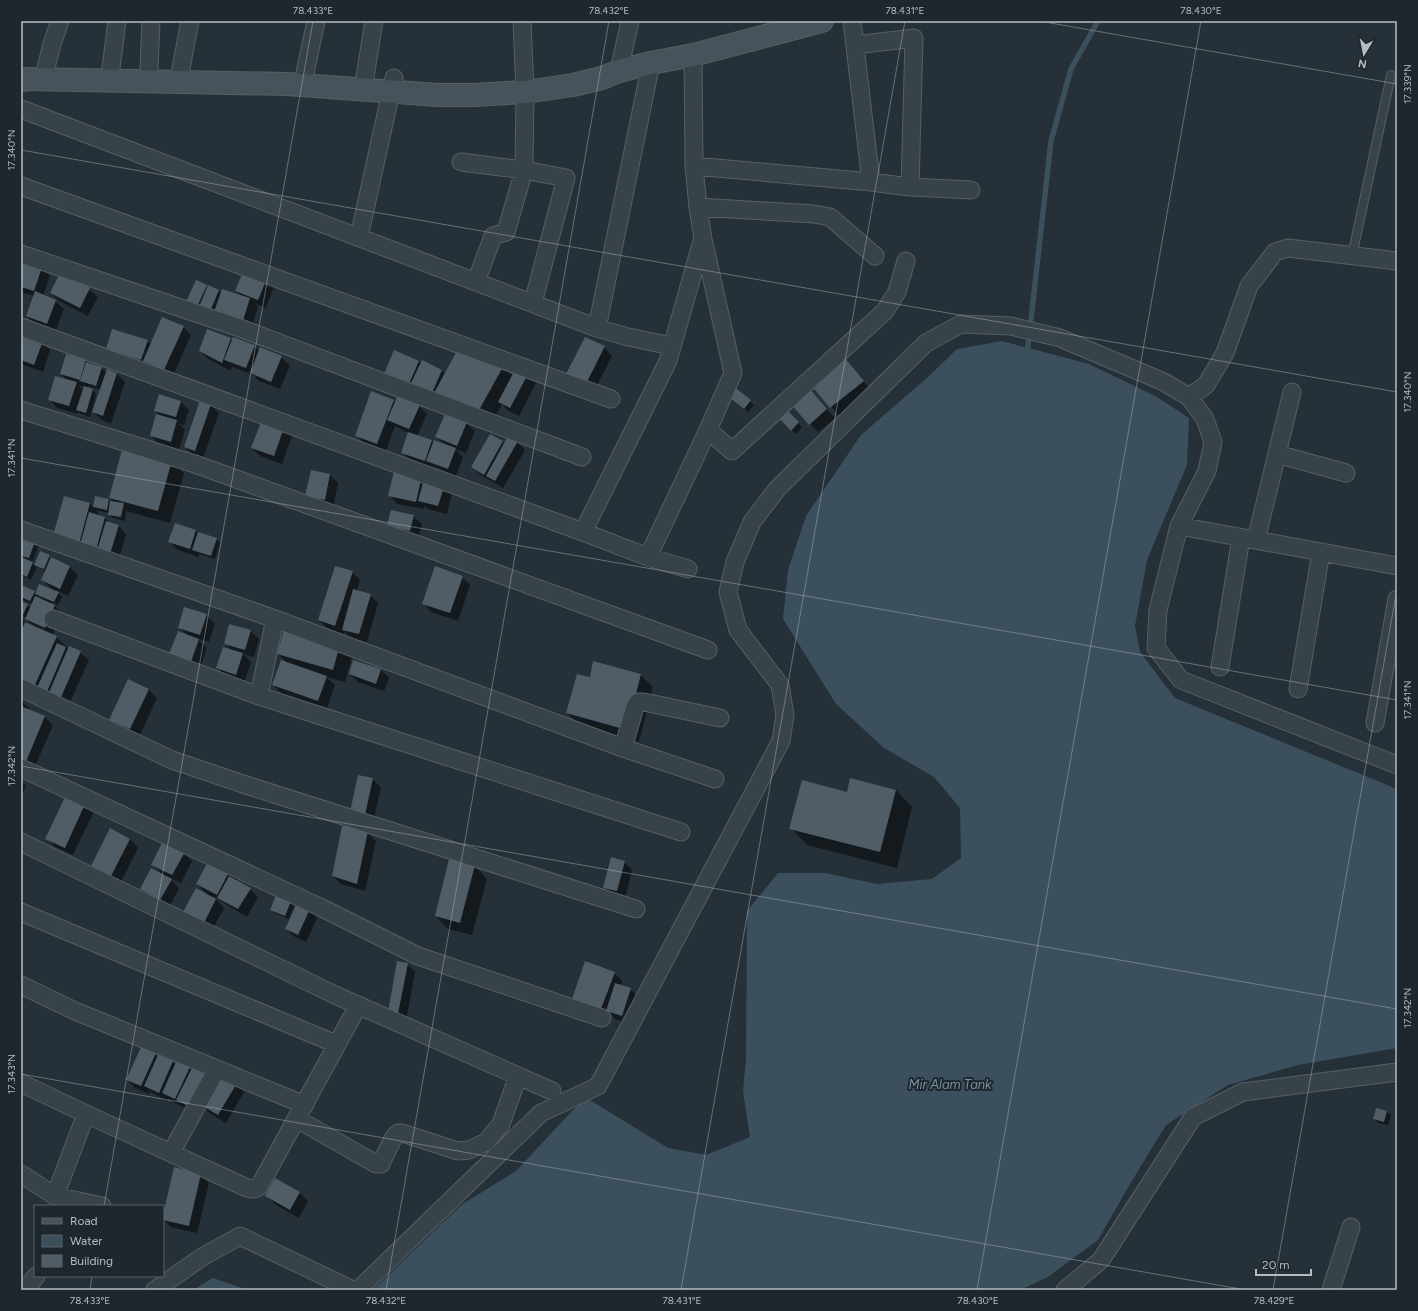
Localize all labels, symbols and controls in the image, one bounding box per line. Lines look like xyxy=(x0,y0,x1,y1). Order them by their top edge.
text: 78.433°E xyxy=(293,4,333,17)
text: 78.432°E xyxy=(589,4,629,17)
text: 78.431°E xyxy=(886,4,925,17)
text: 78.430°E xyxy=(1180,4,1222,17)
north arrow xyxy=(1344,34,1384,74)
text: N xyxy=(1357,56,1368,70)
text: 17.339°N xyxy=(1401,64,1414,104)
text: 17.340°N xyxy=(5,129,18,171)
text: 17.340°N xyxy=(1401,371,1414,413)
text: 17.341°N xyxy=(5,439,18,477)
text: 17.341°N xyxy=(1401,681,1414,719)
text: 17.342°N xyxy=(5,746,18,786)
text: 17.342°N xyxy=(1401,988,1414,1028)
text: 17.343°N xyxy=(5,1054,18,1094)
water label: Mir Alam Tank xyxy=(909,1077,992,1092)
legend xyxy=(34,1205,164,1277)
text: Road xyxy=(70,1214,98,1228)
text: Water xyxy=(70,1234,102,1248)
scale bar xyxy=(1256,1251,1311,1277)
text: Building xyxy=(70,1254,113,1268)
text: 20 m xyxy=(1262,1258,1290,1272)
text: 78.433°E xyxy=(70,1294,110,1307)
text: 78.432°E xyxy=(366,1294,406,1307)
text: 78.431°E xyxy=(663,1294,702,1307)
text: 78.430°E xyxy=(957,1294,999,1307)
text: 78.429°E xyxy=(1254,1294,1294,1307)

